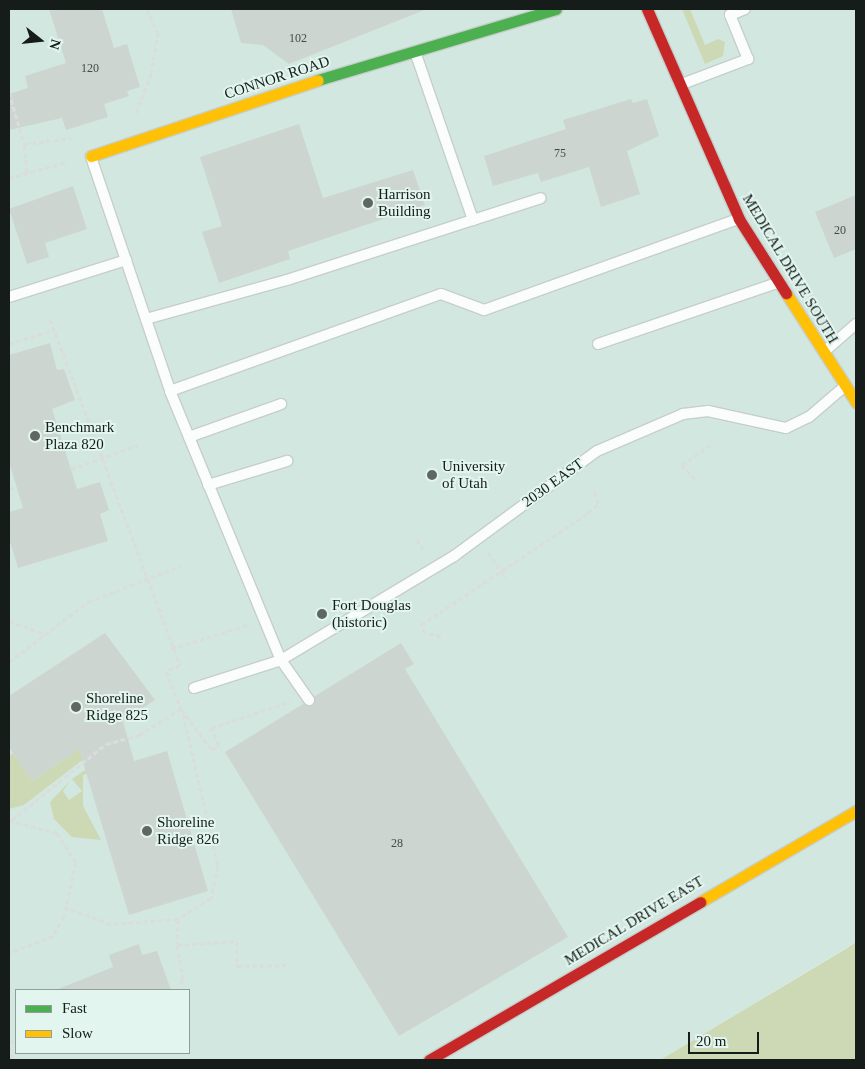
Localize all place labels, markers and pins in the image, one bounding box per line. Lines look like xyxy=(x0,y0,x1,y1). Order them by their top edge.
place label: Harrison Building xyxy=(378,185,431,220)
marker: Harrison Building xyxy=(362,197,374,209)
place label: Benchmark Plaza 820 xyxy=(45,418,114,453)
marker: Benchmark Plaza 820 xyxy=(29,430,41,442)
place label: University of Utah xyxy=(442,457,505,492)
marker: University of Utah xyxy=(426,469,438,481)
place label: Fort Douglas (historic) xyxy=(332,596,411,631)
marker: Fort Douglas (historic) xyxy=(316,608,328,620)
place label: Shoreline Ridge 825 xyxy=(86,689,148,724)
marker: Shoreline Ridge 825 xyxy=(70,701,82,713)
place label: Shoreline Ridge 826 xyxy=(157,813,219,848)
marker: Shoreline Ridge 826 xyxy=(141,825,153,837)

